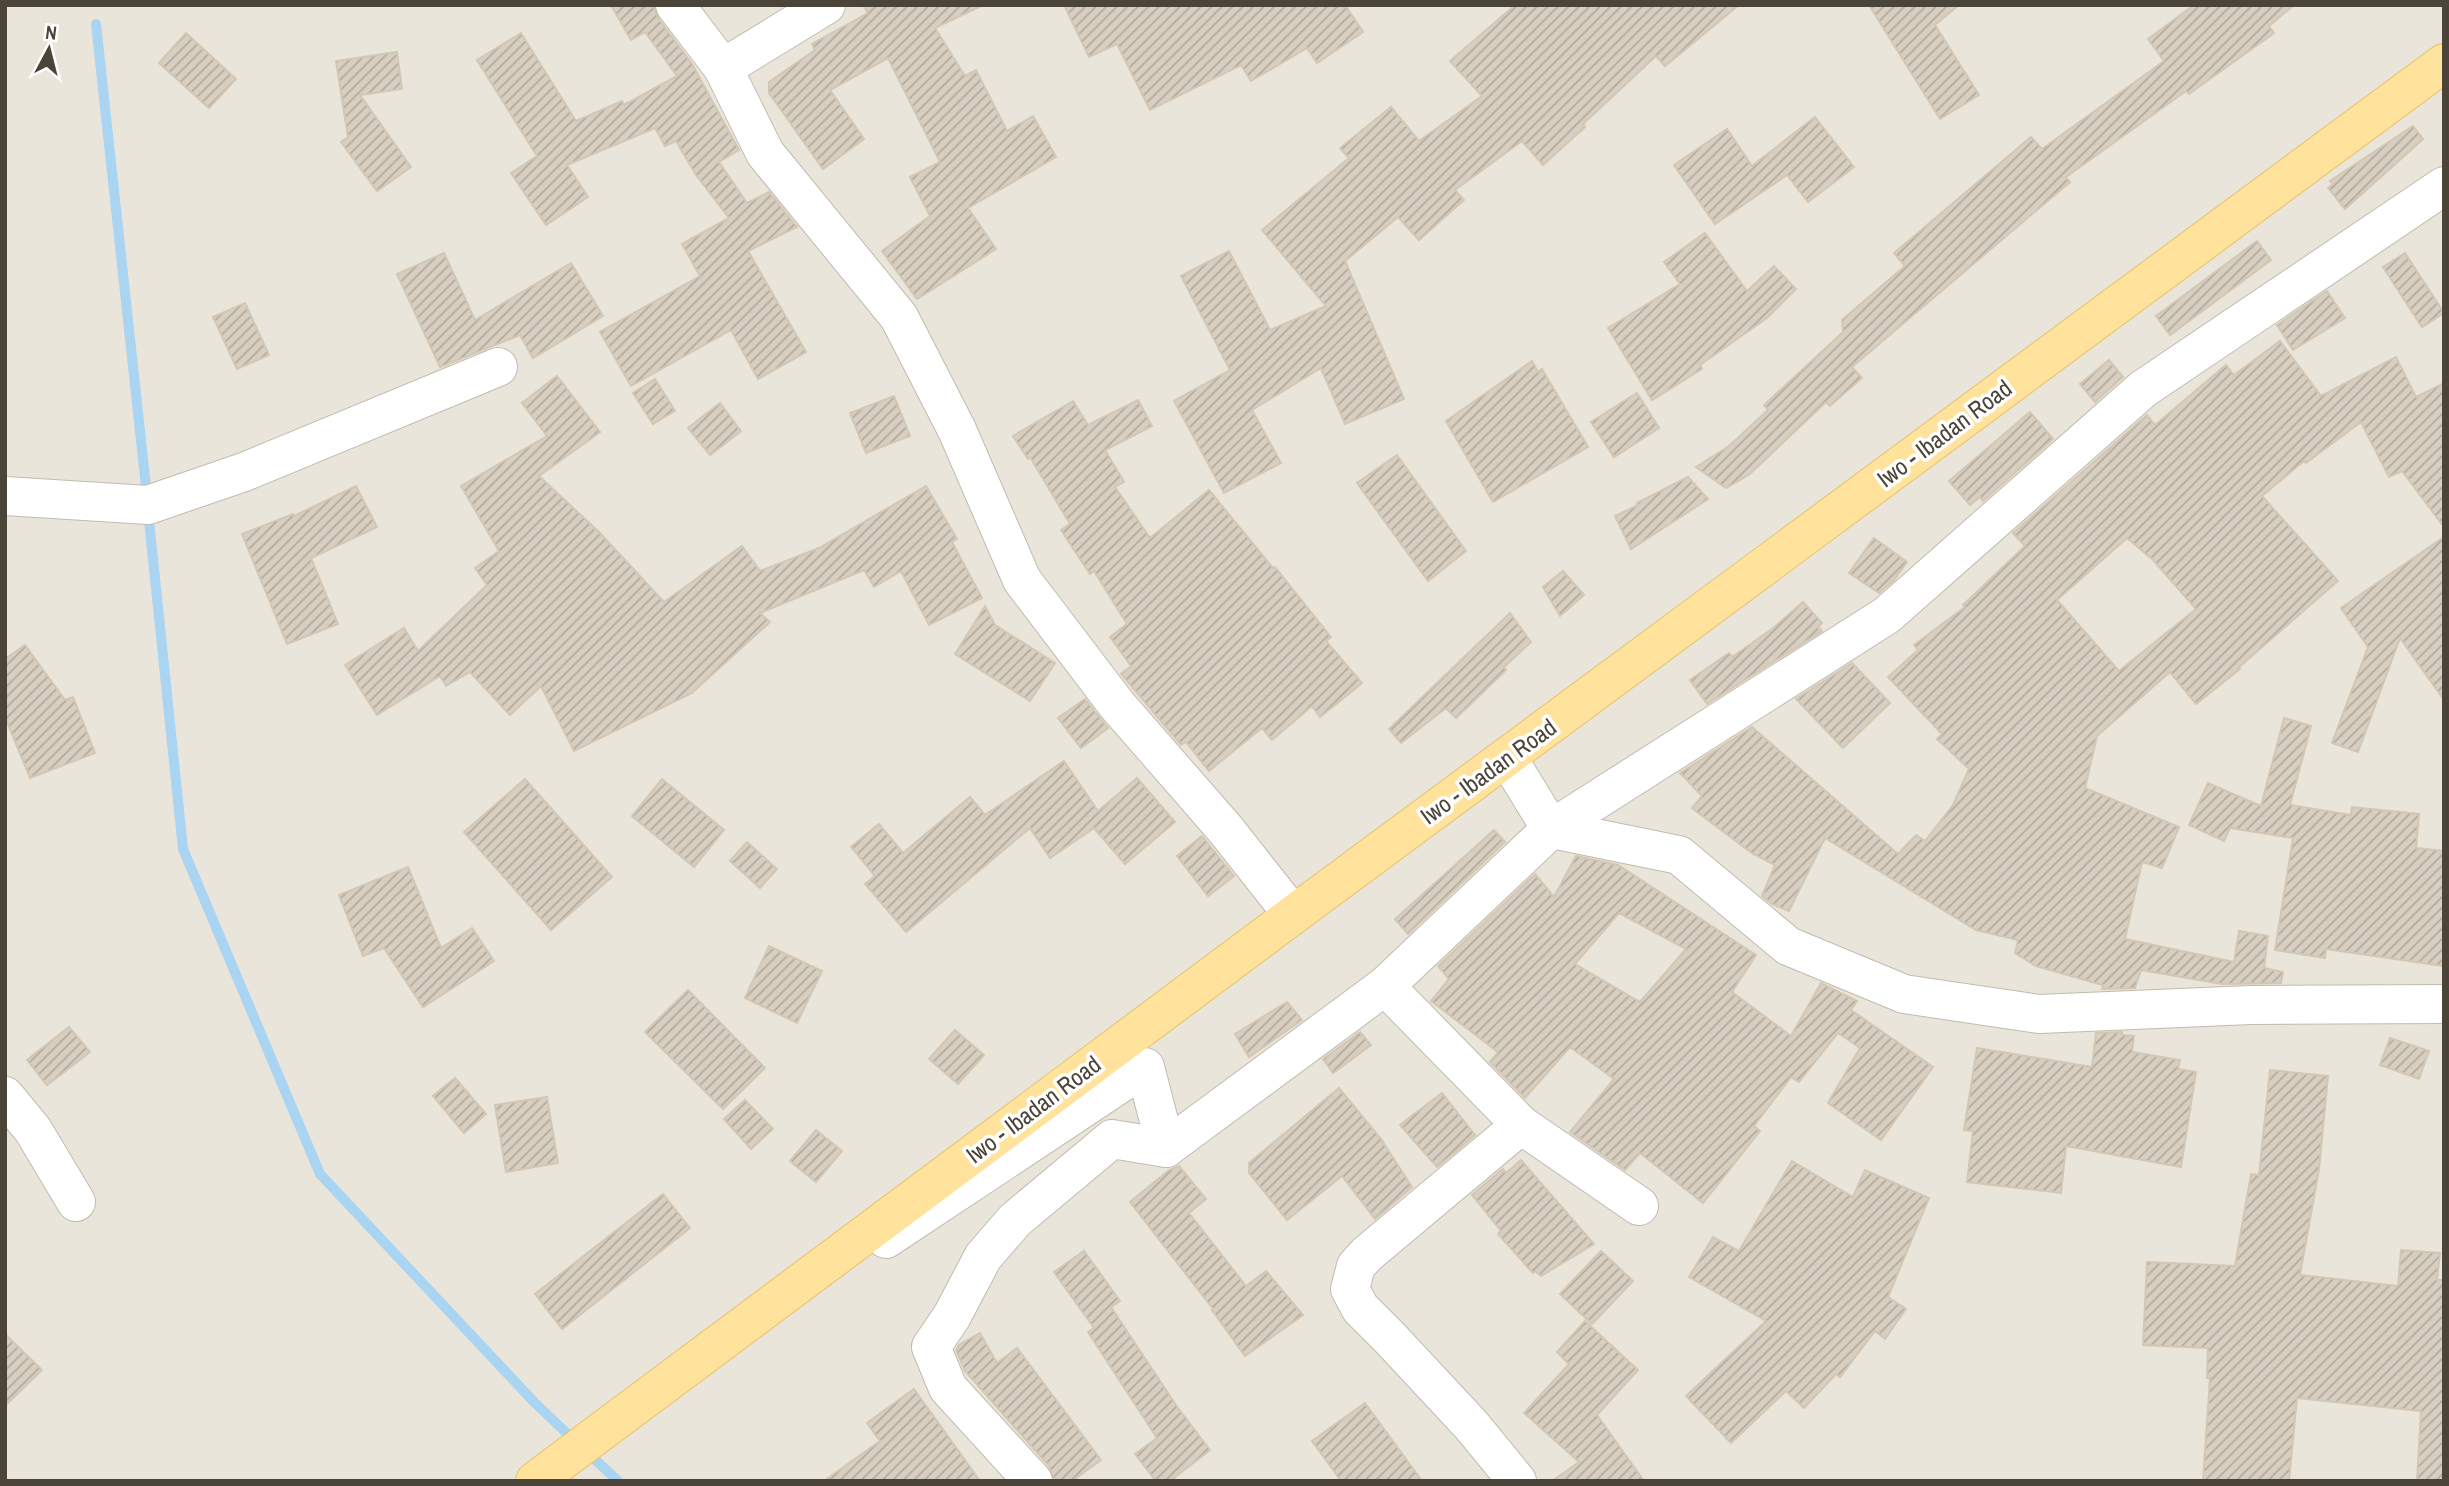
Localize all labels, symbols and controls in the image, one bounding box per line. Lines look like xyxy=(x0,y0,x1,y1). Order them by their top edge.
north arrow xyxy=(14,14,84,84)
text: N xyxy=(44,19,58,46)
street label: Iwo - Ibadan Road xyxy=(1870,372,2018,494)
street label: Iwo - Ibadan Road xyxy=(1414,711,1562,831)
street label: Iwo - Ibadan Road xyxy=(959,1048,1107,1170)

